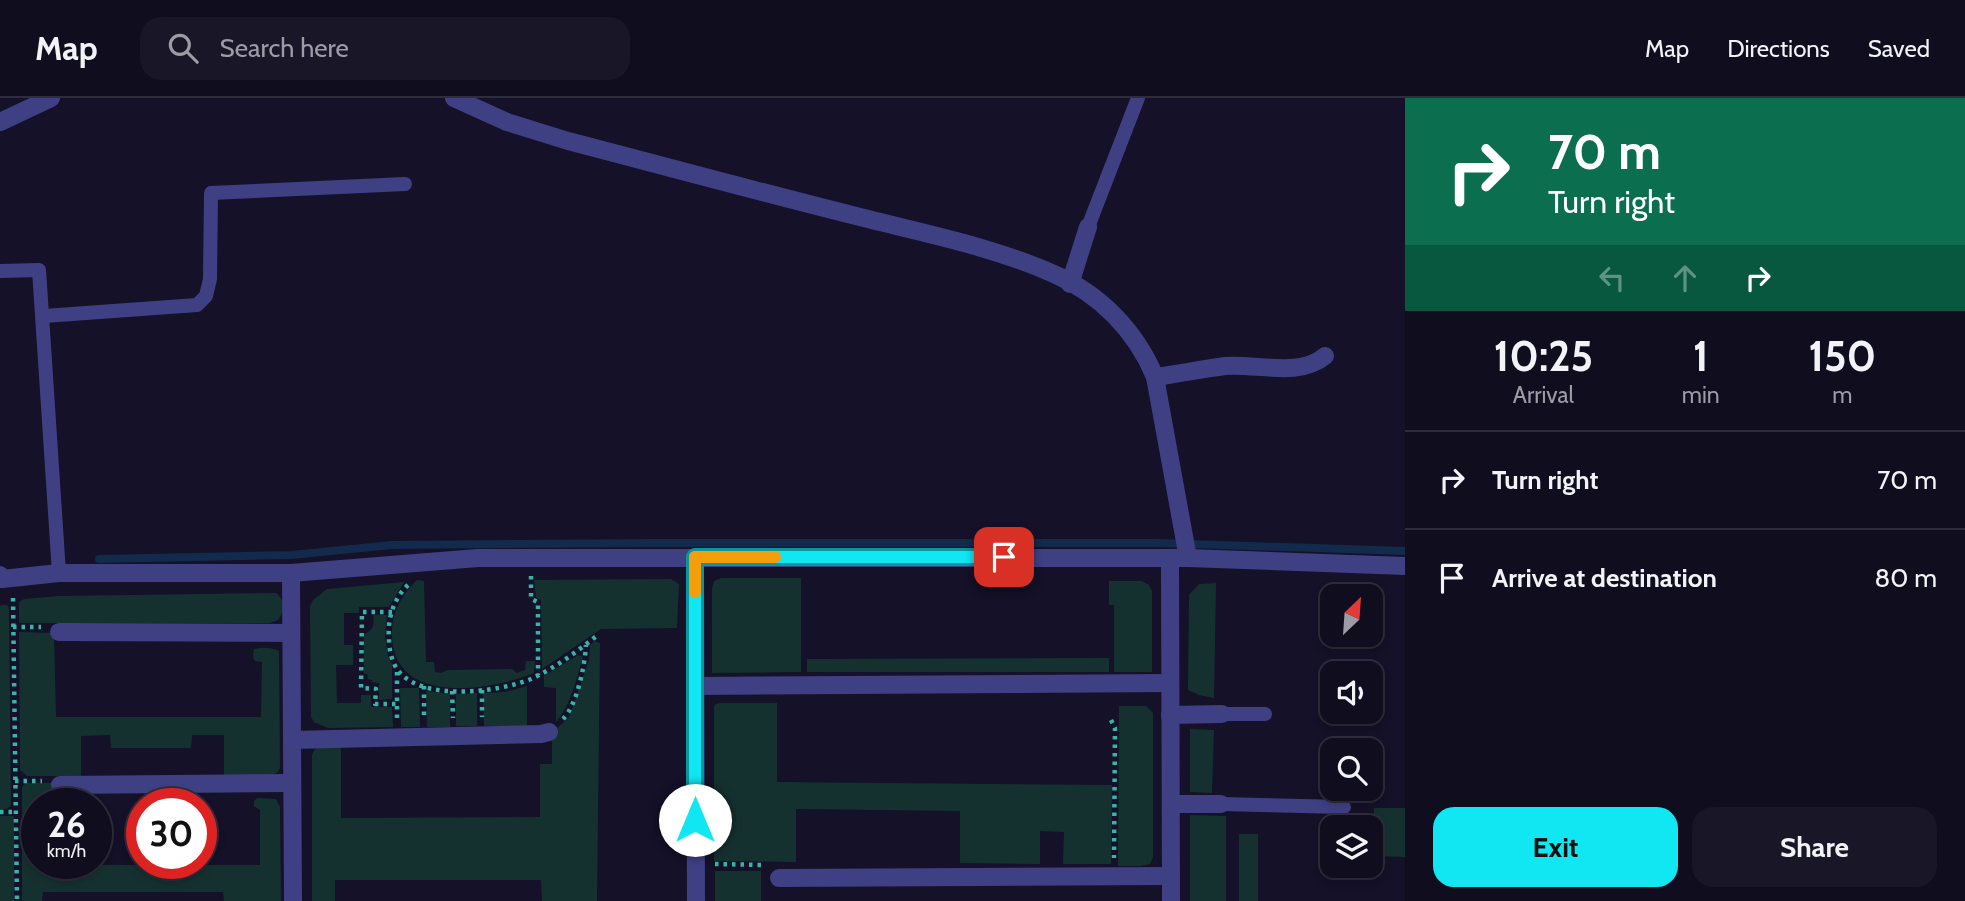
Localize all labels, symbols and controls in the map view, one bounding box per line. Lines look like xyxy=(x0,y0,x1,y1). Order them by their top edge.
search box xyxy=(140,17,630,80)
text: Map xyxy=(35,28,98,68)
icon: search xyxy=(164,29,202,67)
text: Search here xyxy=(220,32,349,64)
text: Map xyxy=(1645,34,1689,63)
text: Directions xyxy=(1727,34,1830,63)
text: Saved xyxy=(1868,34,1930,63)
text: 70 m xyxy=(1548,122,1661,181)
icon: right xyxy=(1433,126,1524,217)
text: Turn right xyxy=(1548,182,1675,221)
icon: left xyxy=(1593,259,1631,297)
icon: ahead xyxy=(1666,259,1704,297)
icon: right xyxy=(1739,259,1777,297)
text: 10:25 xyxy=(1494,330,1593,382)
text: 1 xyxy=(1693,330,1709,382)
text: 150 xyxy=(1809,330,1876,382)
text: Arrival xyxy=(1513,381,1574,409)
text: min xyxy=(1682,381,1720,409)
text: m xyxy=(1832,381,1852,409)
icon: right xyxy=(1433,461,1471,499)
text: Turn right xyxy=(1492,464,1598,496)
text: 70 m xyxy=(1877,464,1937,496)
pin xyxy=(974,527,1034,587)
icon: arrive xyxy=(985,538,1023,576)
icon: arrive xyxy=(1433,559,1471,597)
text: Arrive at destination xyxy=(1492,562,1717,594)
text: 80 m xyxy=(1874,562,1937,594)
north arrow xyxy=(1320,584,1382,648)
map controls xyxy=(1320,584,1383,878)
button: sound xyxy=(1320,661,1383,724)
button: search xyxy=(1320,738,1383,801)
position arrow xyxy=(658,783,732,857)
speed limit sign: 30 xyxy=(126,788,217,879)
text: 26 xyxy=(47,803,86,846)
button: Exit xyxy=(1433,807,1678,887)
button: Share xyxy=(1692,807,1937,887)
button: layers xyxy=(1320,815,1383,878)
text: km/h xyxy=(47,840,86,862)

